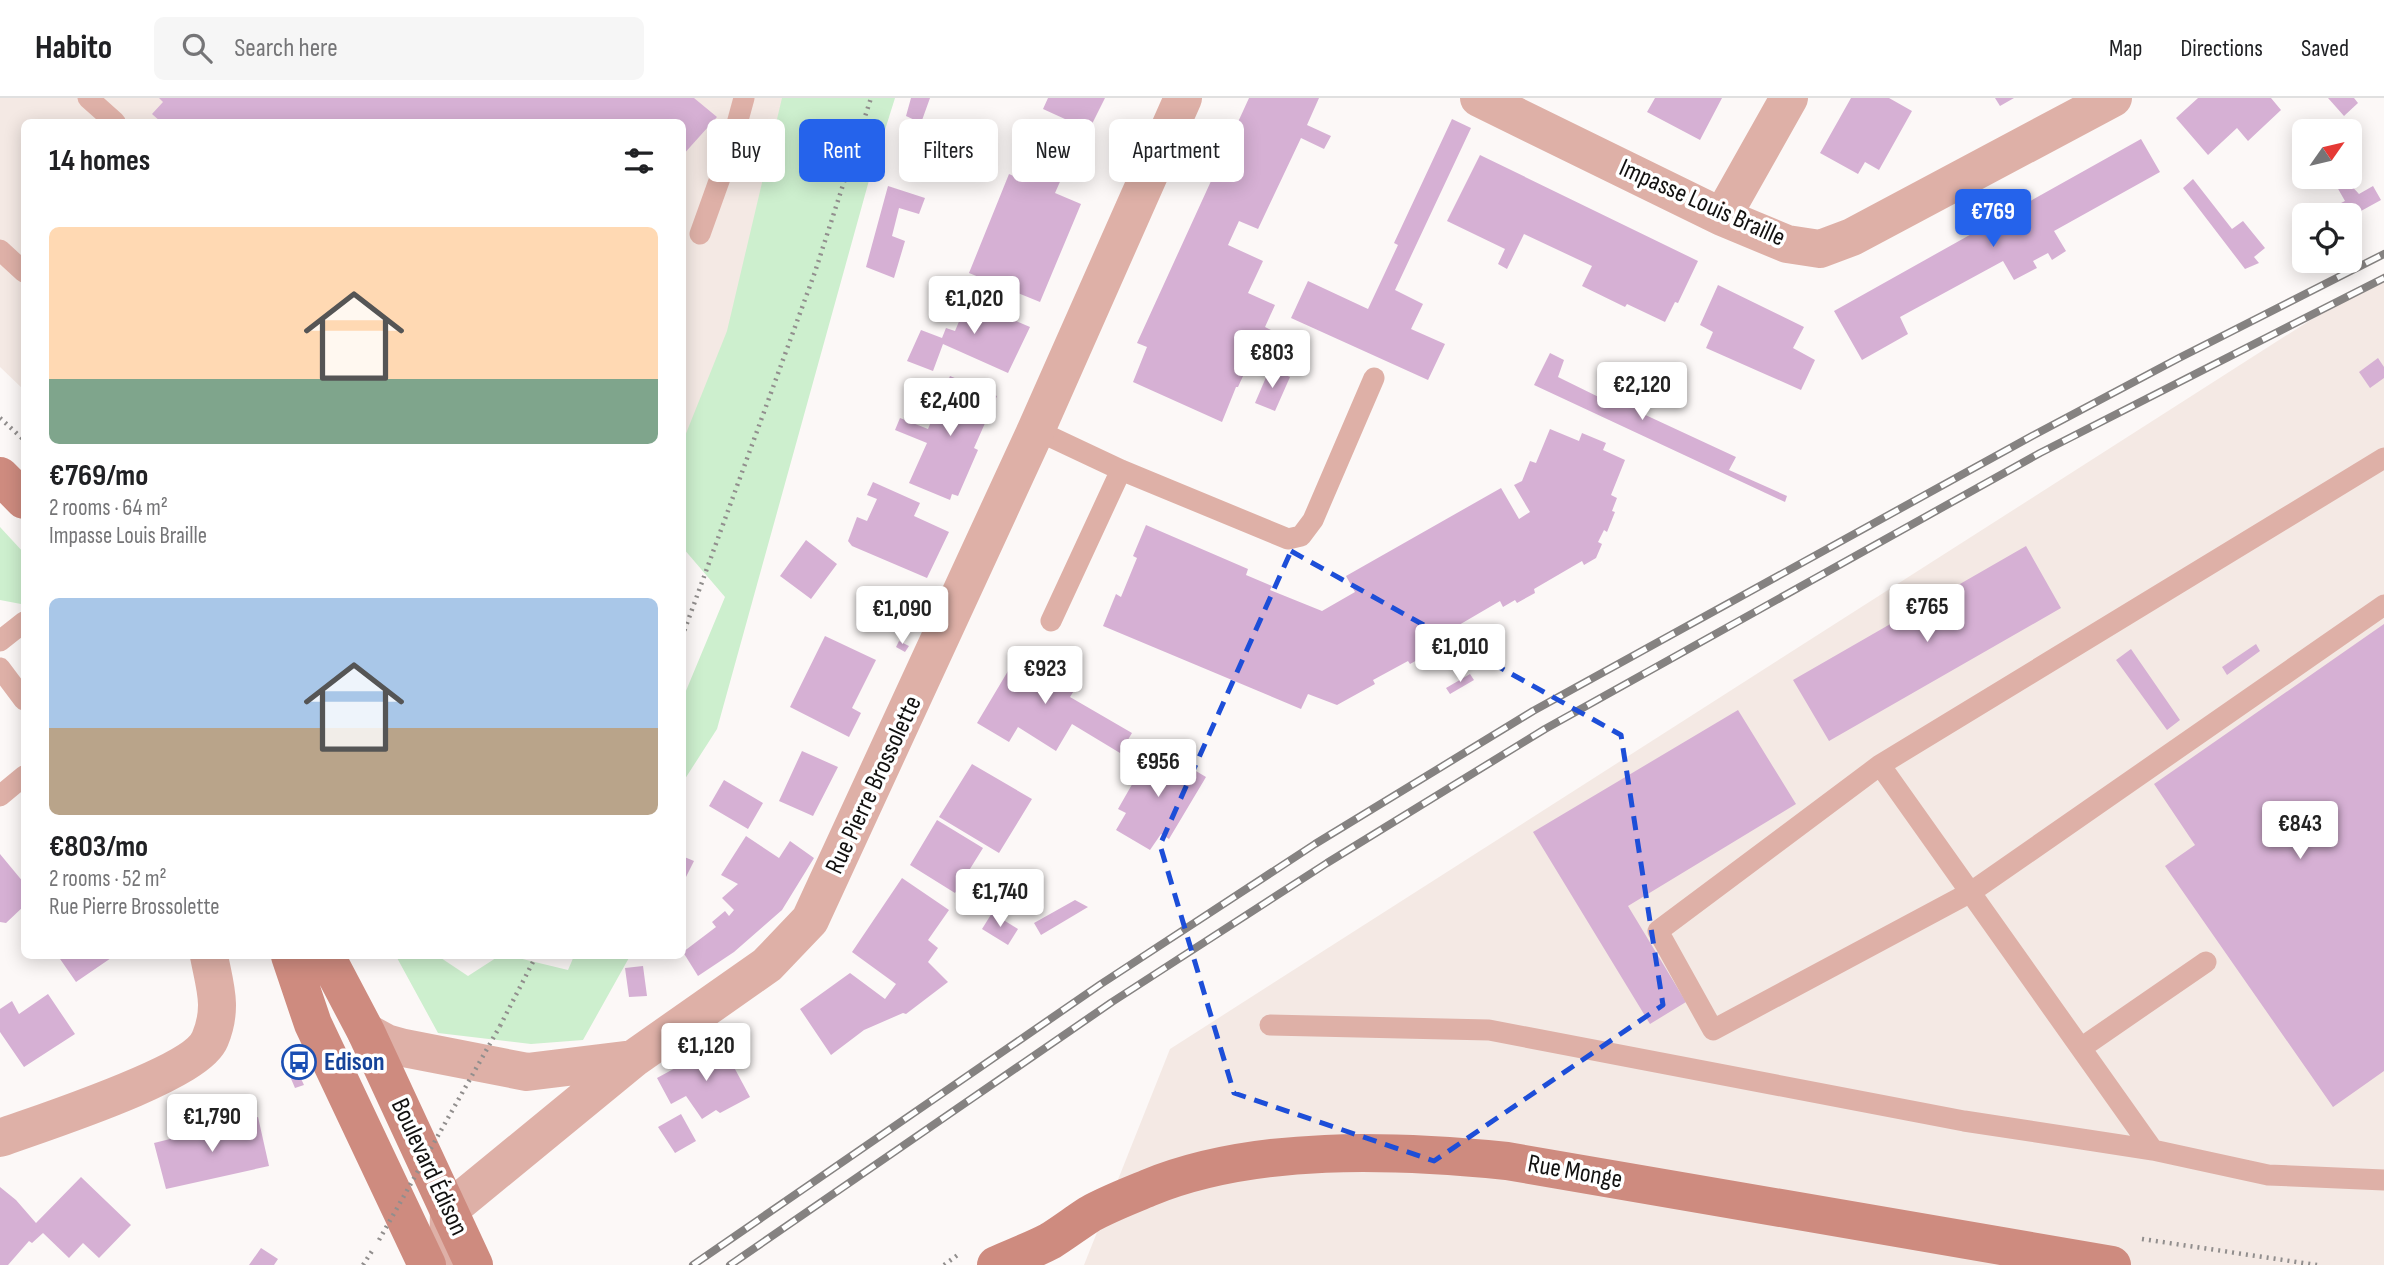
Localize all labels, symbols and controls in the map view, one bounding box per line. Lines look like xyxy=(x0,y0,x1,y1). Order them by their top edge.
search box xyxy=(154,17,644,80)
text: Habito xyxy=(35,28,112,68)
icon: search xyxy=(178,29,216,67)
text: Search here xyxy=(234,33,338,64)
text: Map xyxy=(2109,34,2142,63)
text: Directions xyxy=(2180,34,2263,63)
text: Saved xyxy=(2301,34,2349,63)
chip: Buy xyxy=(707,119,785,182)
chip: Rent xyxy=(799,119,885,182)
chip: Filters xyxy=(899,119,998,182)
chip: New xyxy=(1012,119,1095,182)
chip: Apartment xyxy=(1109,119,1244,182)
north arrow xyxy=(2292,119,2362,189)
map controls xyxy=(2292,119,2362,273)
icon: filters xyxy=(620,142,658,180)
text: 14 homes xyxy=(49,143,150,179)
street label: Impasse Louis Braille xyxy=(1614,153,1790,253)
pin: €769 xyxy=(1952,190,2034,249)
text: €769 xyxy=(1971,198,2015,226)
button: locate xyxy=(2292,203,2362,273)
icon: home xyxy=(291,273,417,399)
pin: €1,020 xyxy=(917,276,1031,336)
text: €1,020 xyxy=(945,285,1003,313)
pin: €803 xyxy=(1231,330,1313,390)
text: €803 xyxy=(1250,339,1294,367)
pin: €2,120 xyxy=(1585,362,1699,422)
text: €2,120 xyxy=(1613,371,1671,399)
pin: €2,400 xyxy=(893,378,1007,438)
text: €2,400 xyxy=(920,387,980,415)
text: €769/mo xyxy=(49,458,148,494)
text: 2 rooms · 64 m² xyxy=(49,494,168,522)
text: Impasse Louis Braille xyxy=(49,522,207,550)
pin: €765 xyxy=(1886,584,1968,644)
pin: €1,090 xyxy=(845,587,959,646)
text: €765 xyxy=(1905,593,1949,621)
text: €1,090 xyxy=(872,595,932,623)
pin: €1,010 xyxy=(1403,624,1517,684)
text: €1,010 xyxy=(1431,633,1489,661)
icon: home xyxy=(291,644,417,770)
pin: €923 xyxy=(1004,646,1086,706)
text: €923 xyxy=(1023,655,1067,683)
street label: Rue Pierre Brossolette xyxy=(819,691,929,879)
pin: €956 xyxy=(1117,740,1199,799)
text: €956 xyxy=(1136,748,1180,776)
pin: €843 xyxy=(2259,802,2341,861)
text: €843 xyxy=(2278,810,2322,838)
text: €803/mo xyxy=(49,829,148,865)
text: 2 rooms · 52 m² xyxy=(49,865,167,893)
pin: €1,740 xyxy=(943,870,1057,929)
text: €1,740 xyxy=(972,878,1028,906)
text: Rue Pierre Brossolette xyxy=(49,893,219,921)
pin: €1,120 xyxy=(649,1024,763,1083)
text: €1,120 xyxy=(677,1032,735,1060)
bus stop icon: Edison xyxy=(280,1043,318,1081)
place label: Edison xyxy=(324,1047,385,1078)
pin: €1,790 xyxy=(155,1094,269,1154)
street label: Boulevard Édison xyxy=(384,1094,474,1240)
text: €1,790 xyxy=(183,1103,241,1131)
street label: Rue Monge xyxy=(1525,1148,1625,1196)

